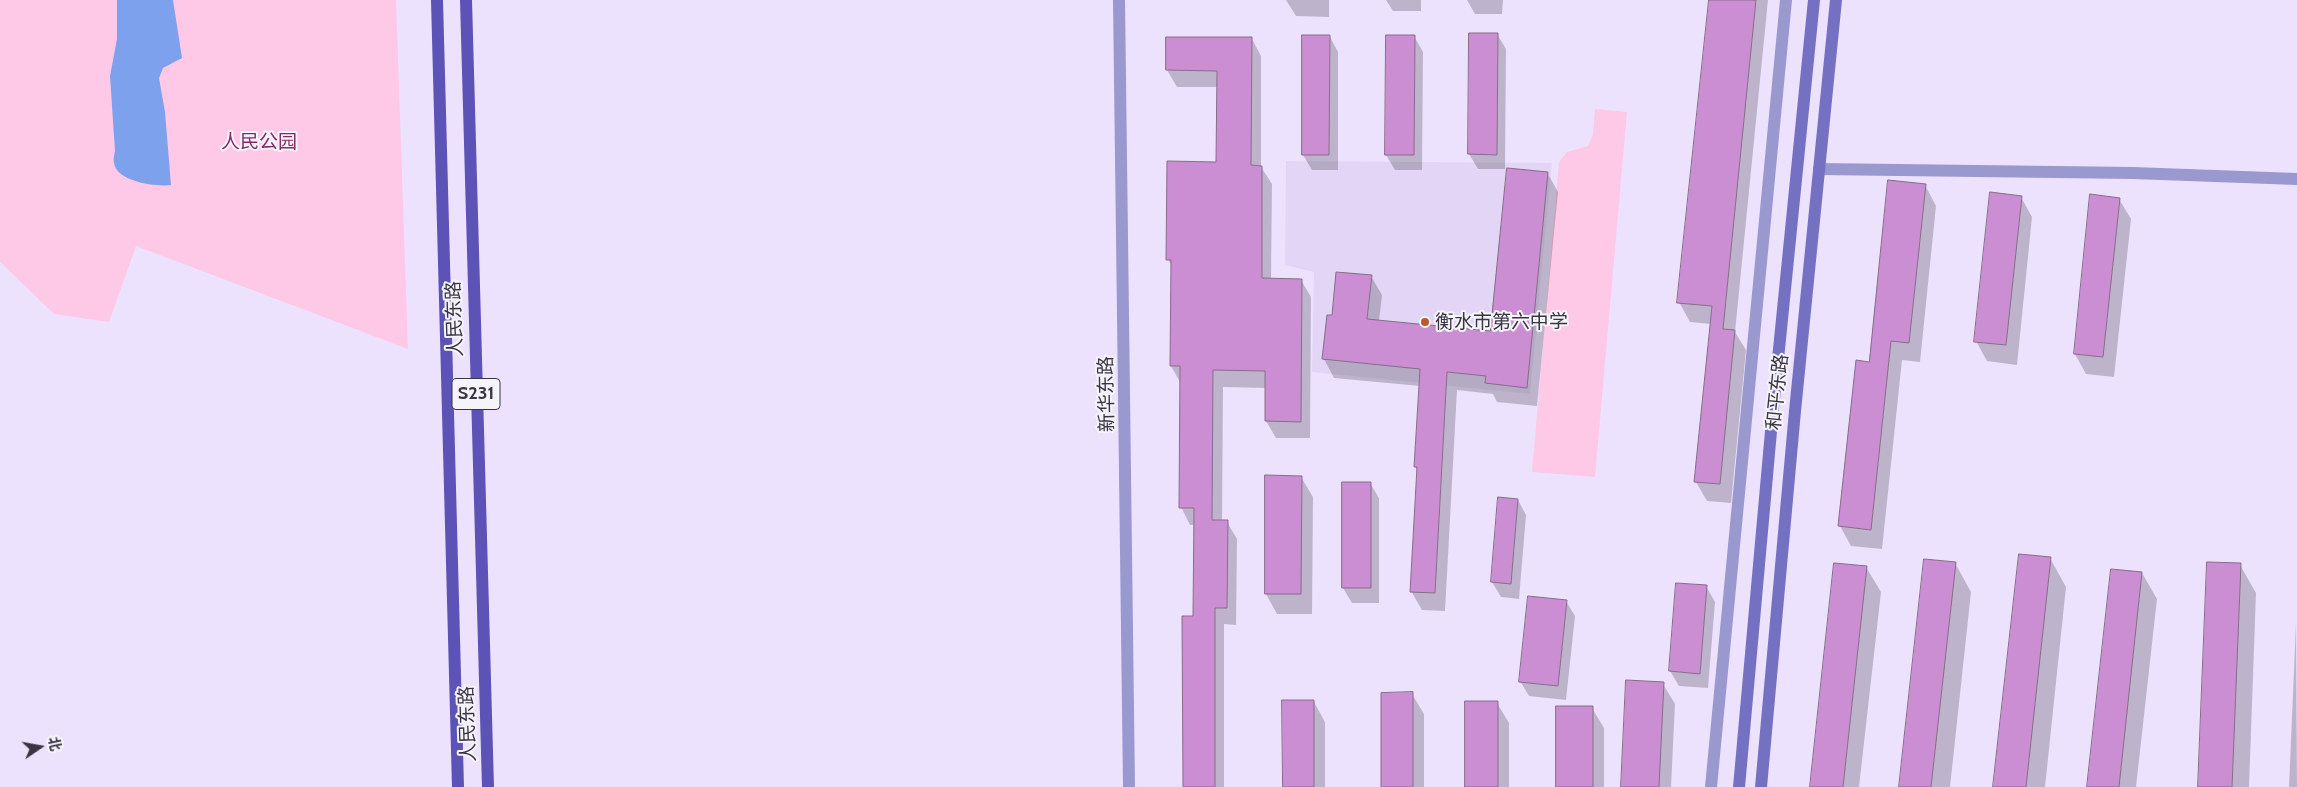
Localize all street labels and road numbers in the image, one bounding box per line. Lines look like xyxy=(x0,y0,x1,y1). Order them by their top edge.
street label: 人民东路 xyxy=(442,281,468,357)
street label: 和平东路 xyxy=(1763,353,1793,431)
street label: 新华东路 xyxy=(1095,356,1119,432)
road number: S231 xyxy=(452,378,500,409)
street label: 人民东路 xyxy=(455,686,481,762)

